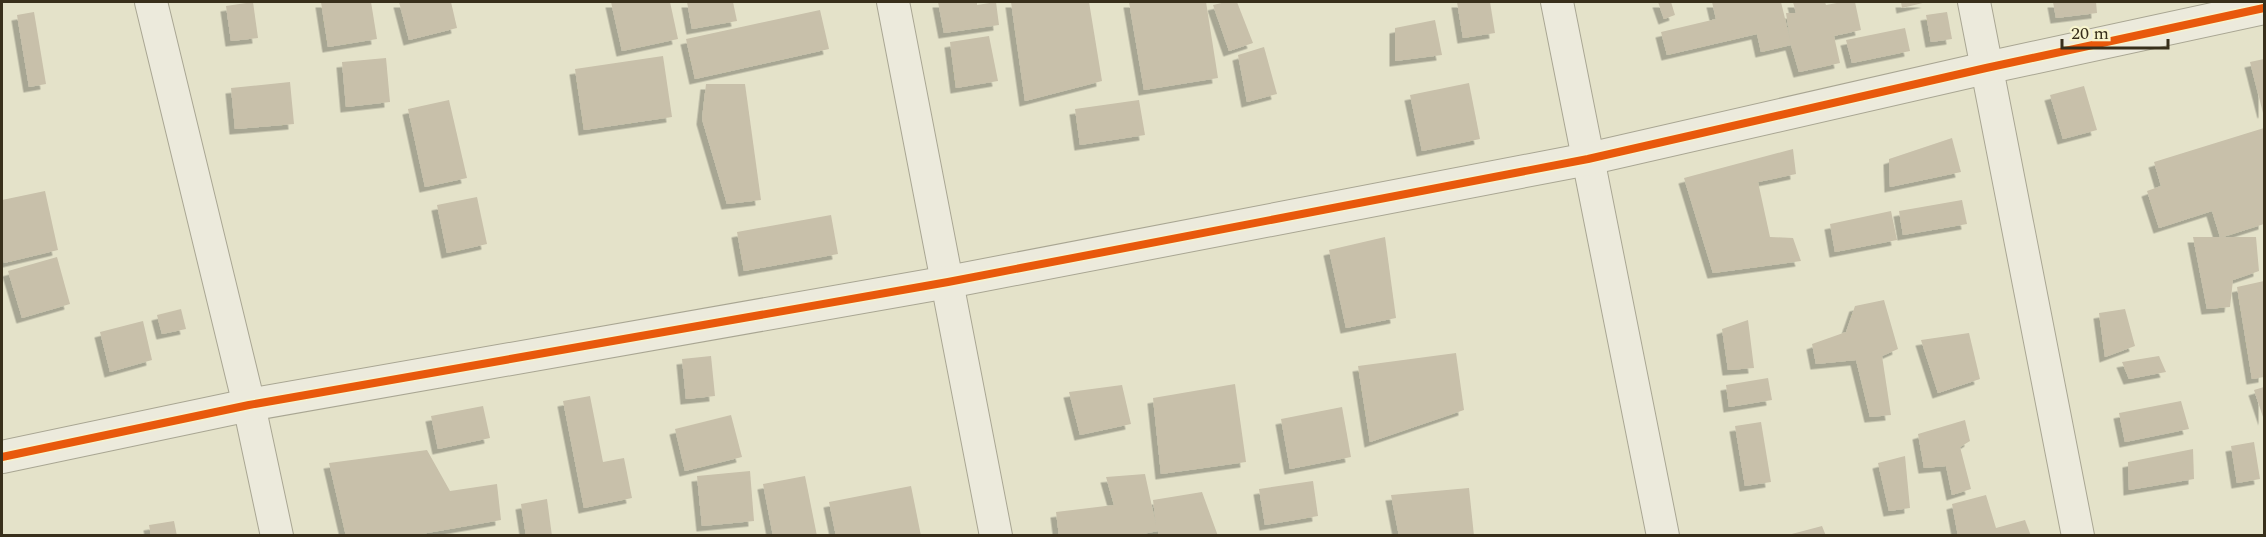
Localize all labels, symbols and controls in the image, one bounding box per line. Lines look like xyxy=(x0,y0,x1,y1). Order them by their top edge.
scale bar xyxy=(2062,12,2168,50)
text: 20 m xyxy=(2071,20,2109,47)

